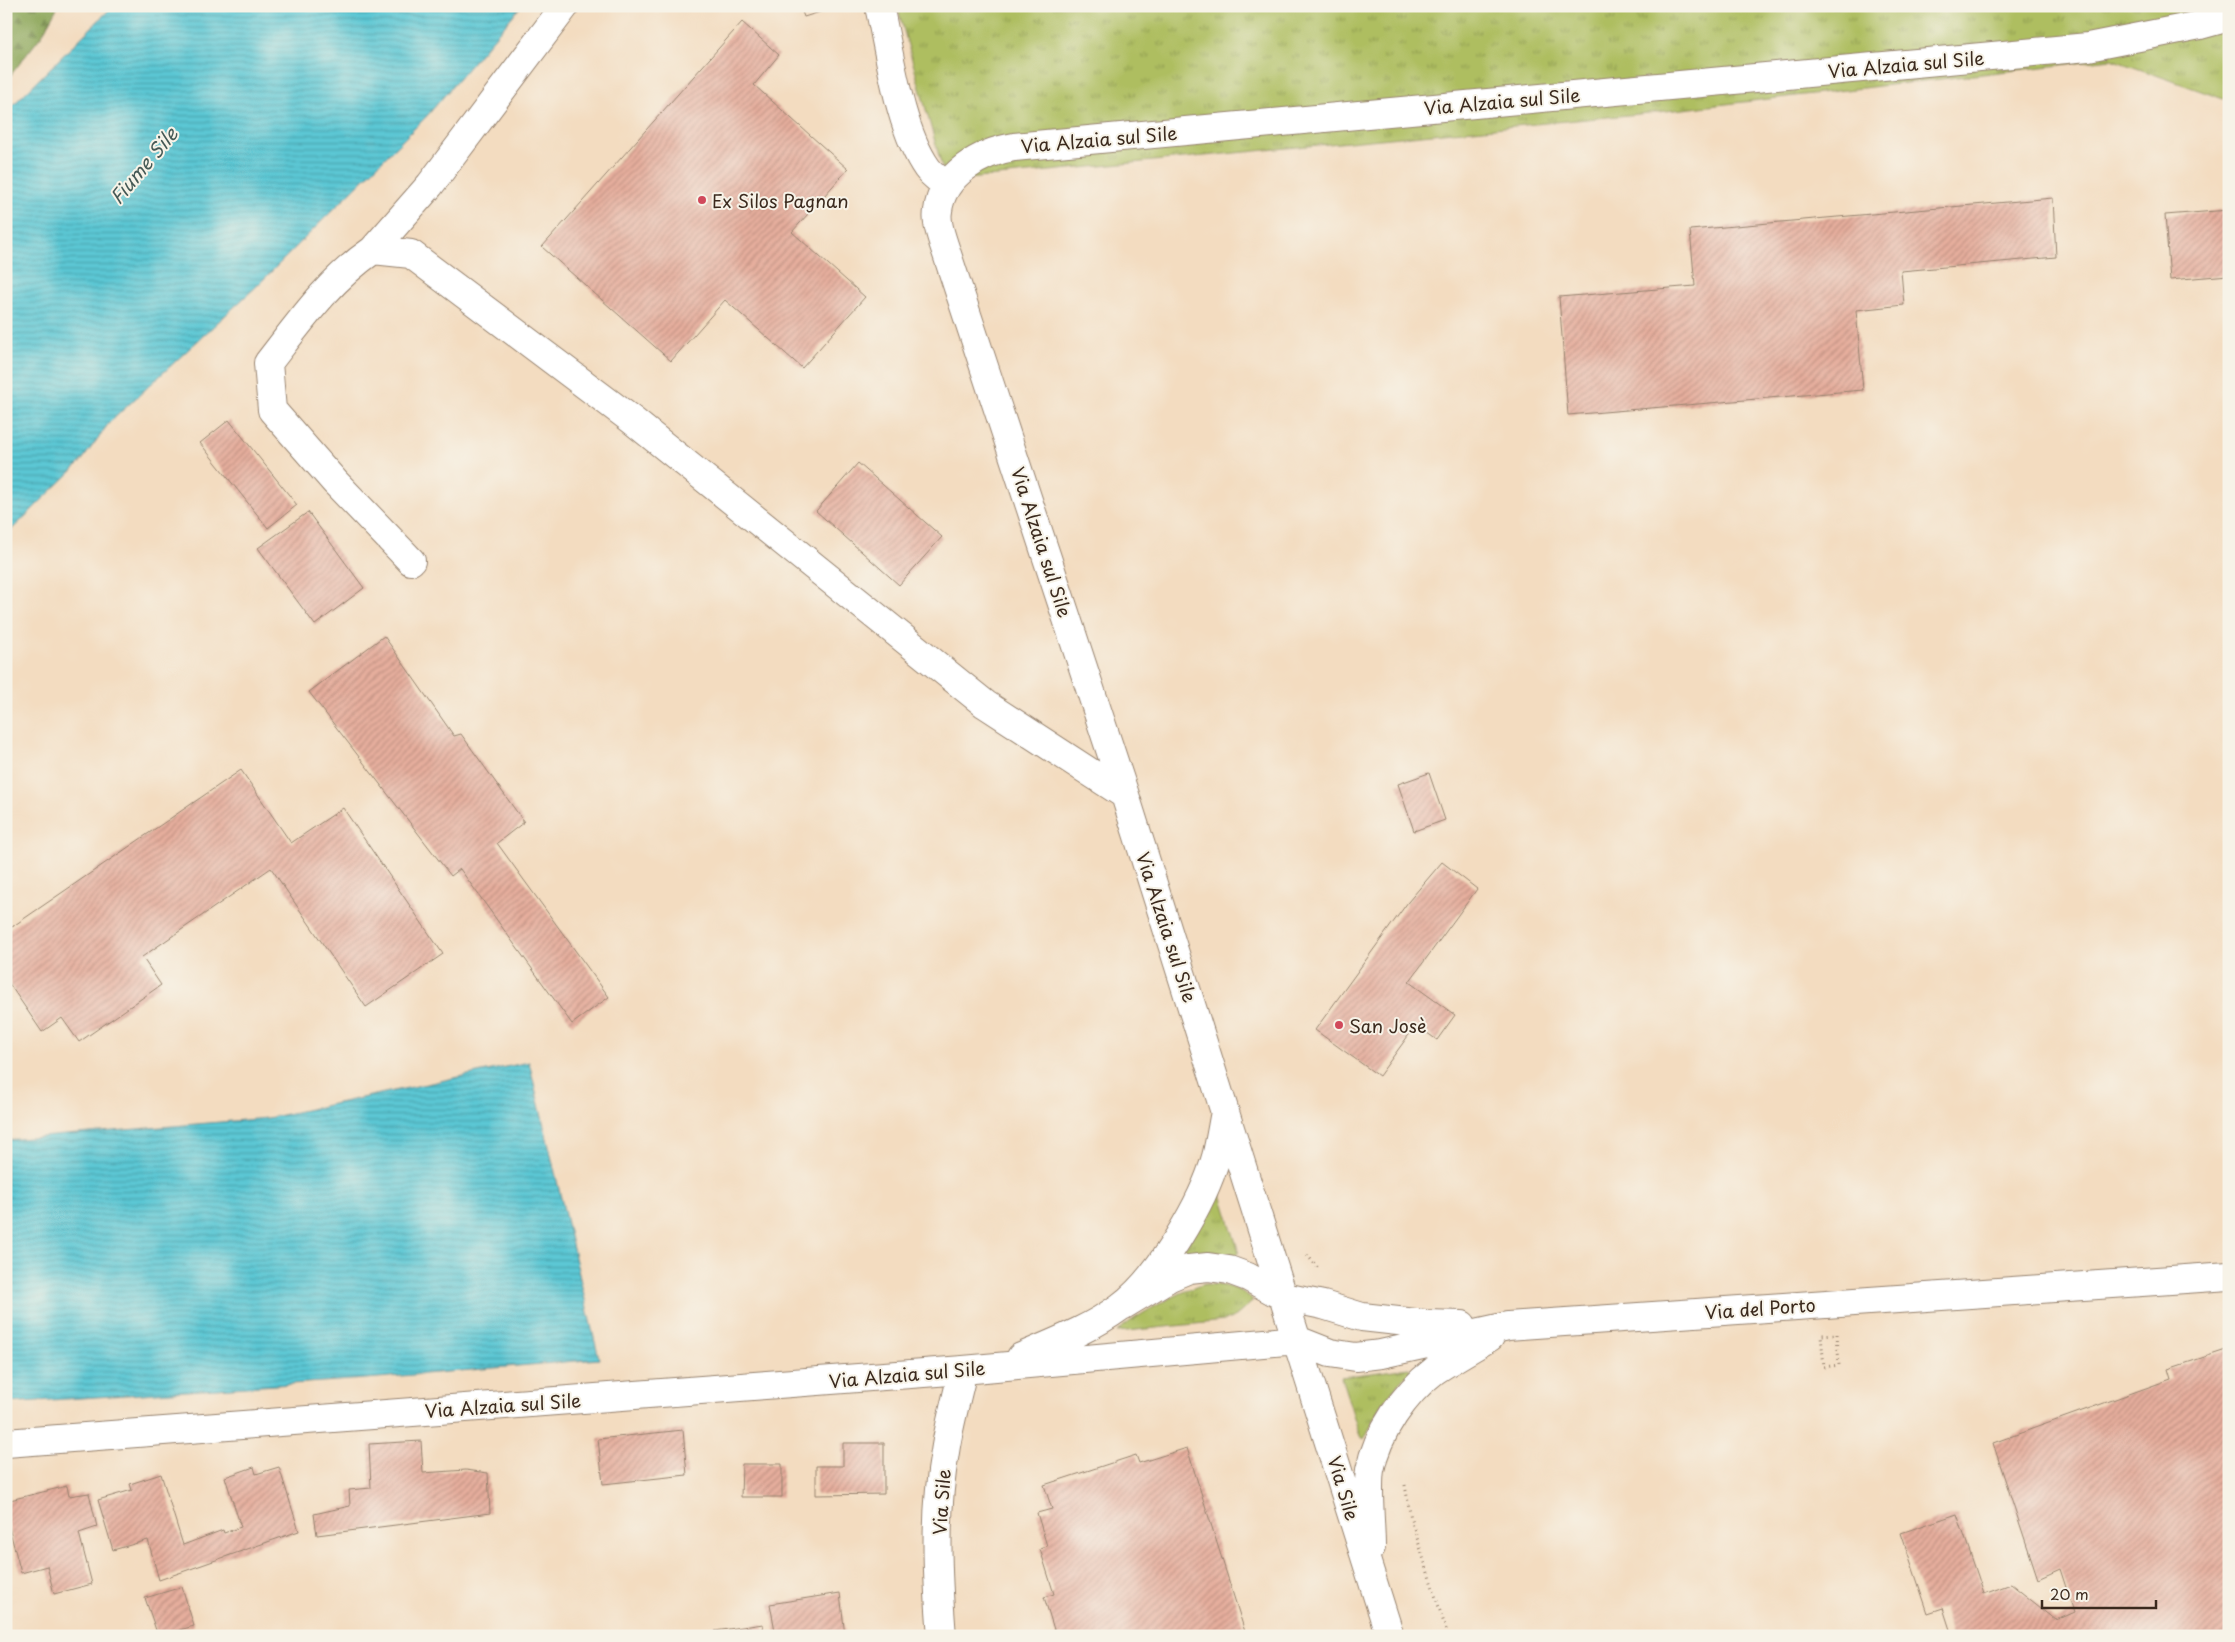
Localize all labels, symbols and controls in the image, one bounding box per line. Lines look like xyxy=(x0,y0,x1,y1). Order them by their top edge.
street label: Via Alzaia sul Sile xyxy=(1827,44,1985,84)
street label: Via Alzaia sul Sile xyxy=(1423,81,1581,121)
street label: Via Alzaia sul Sile xyxy=(1020,119,1178,159)
water label: Fiume Sile xyxy=(102,120,184,210)
place label: Ex Silos Pagnan xyxy=(712,187,849,214)
marker: Ex Silos Pagnan xyxy=(696,194,708,206)
street label: Via Alzaia sul Sile xyxy=(1005,463,1079,621)
street label: Via Alzaia sul Sile xyxy=(1130,848,1204,1006)
place label: San Josè xyxy=(1349,1012,1427,1039)
marker: San Josè xyxy=(1333,1019,1345,1031)
street label: Via del Porto xyxy=(1704,1291,1816,1325)
street label: Via Alzaia sul Sile xyxy=(828,1354,986,1394)
street label: Via Alzaia sul Sile xyxy=(424,1386,582,1424)
street label: Via Sile xyxy=(1321,1452,1367,1524)
street label: Via Sile xyxy=(925,1468,957,1536)
scale bar xyxy=(2042,1577,2156,1609)
text: 20 m xyxy=(2050,1582,2089,1605)

